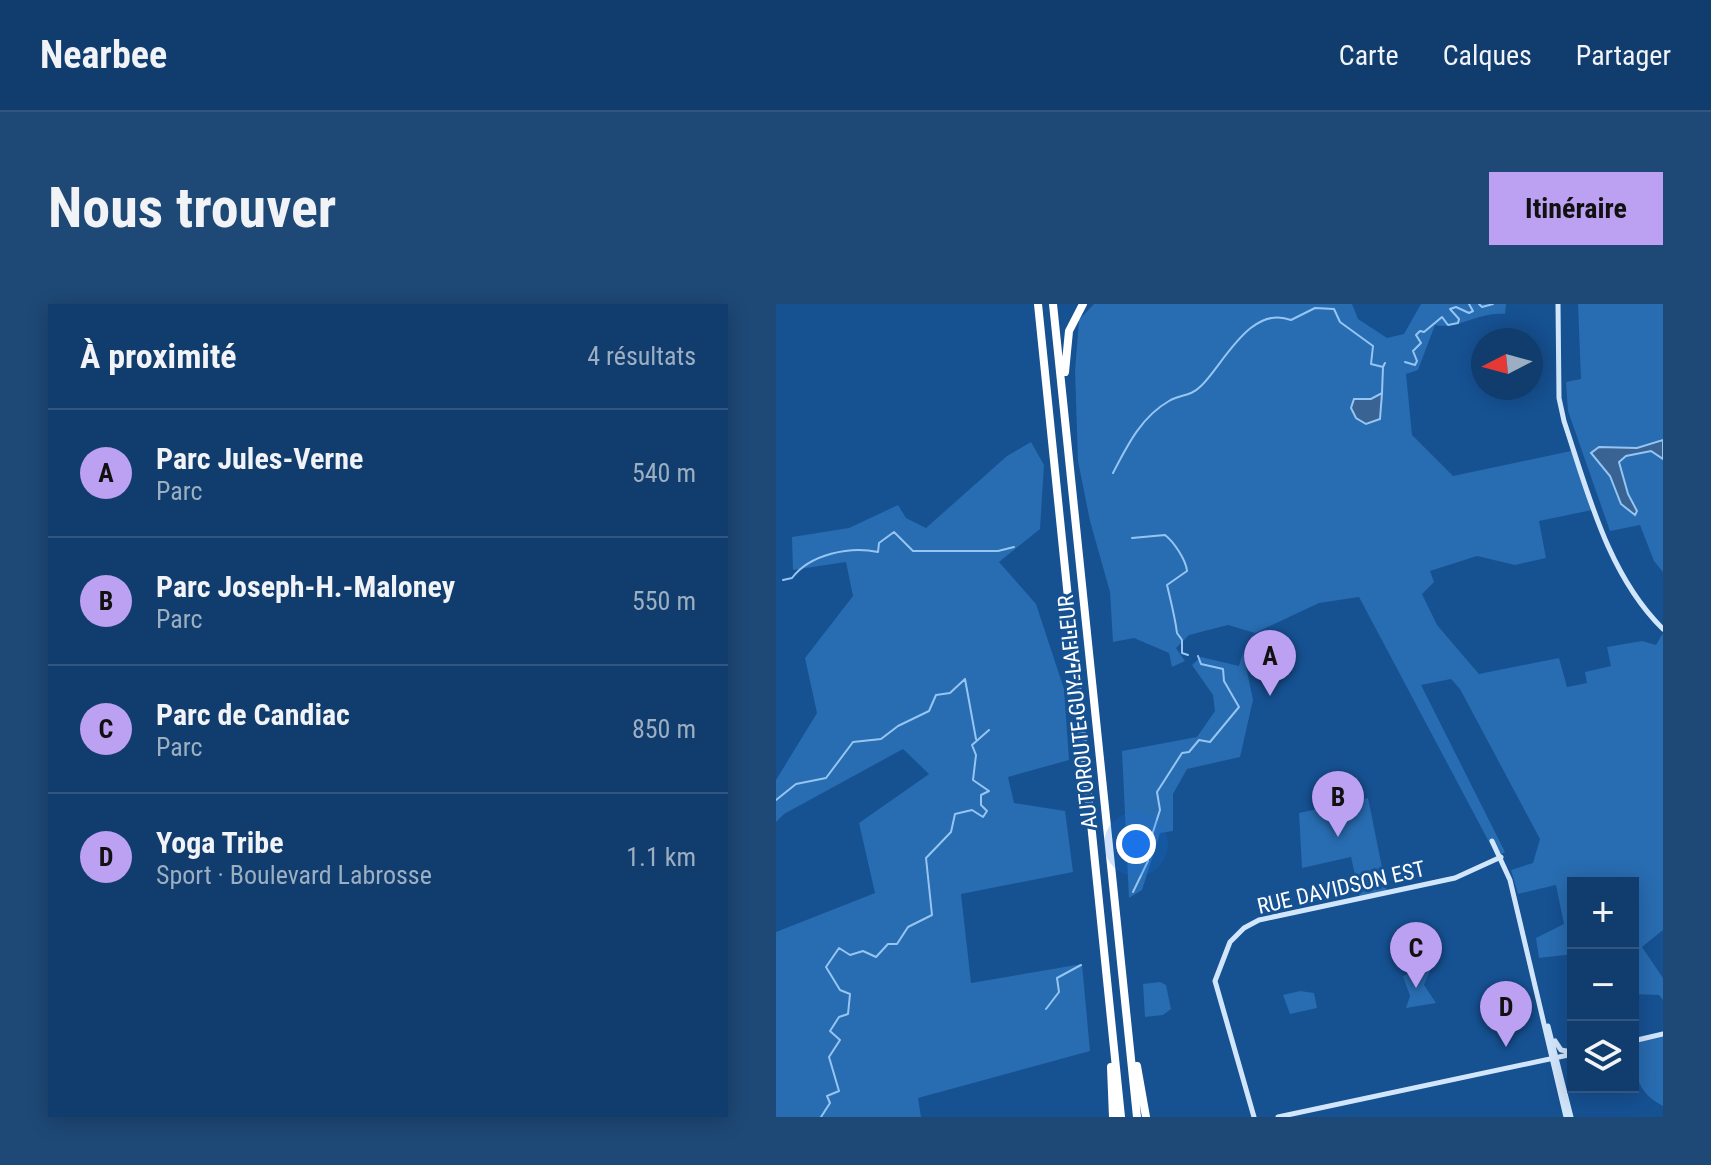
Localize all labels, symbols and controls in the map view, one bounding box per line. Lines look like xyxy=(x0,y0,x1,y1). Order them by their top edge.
text: Nearbee xyxy=(40,33,167,77)
text: Carte xyxy=(1339,39,1399,72)
text: Calques xyxy=(1443,39,1532,72)
text: Partager xyxy=(1576,39,1671,72)
button: Itinéraire xyxy=(1489,172,1663,245)
text: Nous trouver xyxy=(48,175,336,241)
north arrow xyxy=(1471,328,1543,400)
text: À proximité xyxy=(80,336,237,376)
text: 4 résultats xyxy=(587,341,696,371)
text: Parc Jules-Verne xyxy=(156,441,363,476)
text: A xyxy=(98,458,114,488)
text: 540 m xyxy=(632,458,696,488)
text: Parc xyxy=(156,476,202,506)
text: Parc Joseph-H.-Maloney xyxy=(156,569,455,604)
text: B xyxy=(99,586,113,616)
text: 550 m xyxy=(632,586,696,616)
street label: AUTOROUTE GUY-LAFLEUR xyxy=(1053,593,1102,830)
text: Parc xyxy=(156,604,202,634)
pin: A xyxy=(1244,630,1296,696)
text: Parc de Candiac xyxy=(156,697,350,732)
text: C xyxy=(99,714,113,744)
text: 850 m xyxy=(632,714,696,744)
text: Parc xyxy=(156,732,202,762)
pin: B xyxy=(1312,771,1364,837)
your location xyxy=(1116,824,1156,864)
text: Yoga Tribe xyxy=(156,825,284,860)
text: D xyxy=(99,842,113,872)
text: 1.1 km xyxy=(626,842,696,872)
street label: RUE DAVIDSON EST xyxy=(1255,856,1428,919)
text: Sport · Boulevard Labrosse xyxy=(156,860,432,890)
map controls xyxy=(1567,877,1639,1093)
button: + xyxy=(1567,877,1639,949)
pin: C xyxy=(1390,922,1442,988)
button: − xyxy=(1567,949,1639,1021)
pin: D xyxy=(1480,981,1532,1047)
button: layers xyxy=(1567,1021,1639,1093)

